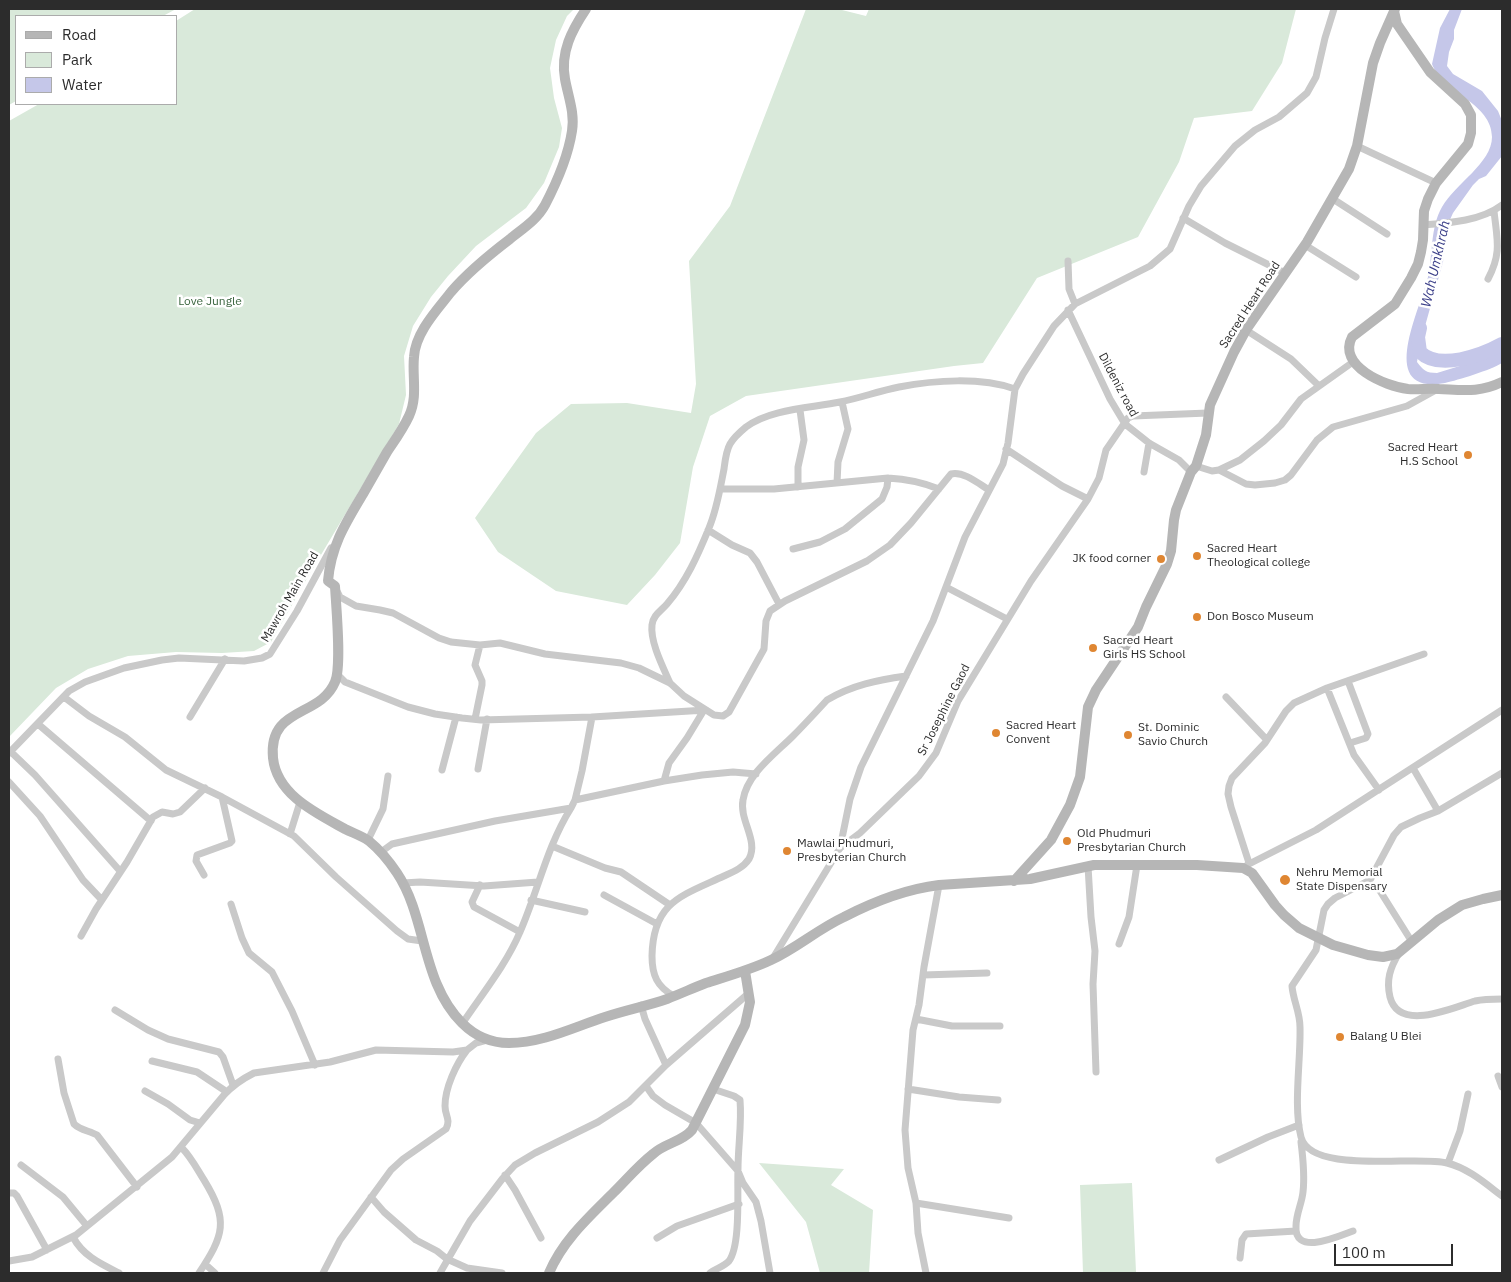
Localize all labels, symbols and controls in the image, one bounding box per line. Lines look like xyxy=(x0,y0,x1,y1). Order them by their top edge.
legend xyxy=(15,15,178,105)
text: Road xyxy=(62,25,97,44)
text: Park xyxy=(62,50,92,69)
text: Water xyxy=(62,75,102,94)
water label: Wah Umkhrah xyxy=(1418,219,1454,309)
street label: Sacred Heart Road xyxy=(1217,259,1283,351)
park label: Love Jungle xyxy=(178,295,242,309)
street label: Dildeniz road xyxy=(1095,350,1141,420)
place label: Sacred Heart H.S School xyxy=(1388,441,1458,469)
marker: Sacred Heart H.S School xyxy=(1462,449,1474,461)
place label: Sacred Heart Theological college xyxy=(1207,542,1310,570)
street label: Mawroh Main Road xyxy=(258,549,322,645)
marker: Sacred Heart Theological college xyxy=(1191,550,1203,562)
place label: JK food corner xyxy=(1072,552,1151,566)
marker: JK food corner xyxy=(1155,553,1167,565)
place label: Don Bosco Museum xyxy=(1207,610,1314,624)
marker: Don Bosco Museum xyxy=(1191,611,1203,623)
place label: Sacred Heart Girls HS School xyxy=(1103,634,1185,662)
marker: Sacred Heart Girls HS School xyxy=(1087,642,1099,654)
street label: Sr Josephine Gaod xyxy=(915,662,973,758)
place label: Sacred Heart Convent xyxy=(1006,719,1076,747)
place label: St. Dominic Savio Church xyxy=(1138,721,1208,749)
marker: Sacred Heart Convent xyxy=(990,727,1002,739)
marker: St. Dominic Savio Church xyxy=(1122,729,1134,741)
place label: Old Phudmuri Presbytarian Church xyxy=(1077,827,1186,855)
marker: Old Phudmuri Presbytarian Church xyxy=(1061,835,1073,847)
place label: Mawlai Phudmuri, Presbyterian Church xyxy=(797,837,906,865)
marker: Mawlai Phudmuri, Presbyterian Church xyxy=(781,845,793,857)
place label: Nehru Memorial State Dispensary xyxy=(1296,866,1387,894)
marker: Nehru Memorial State Dispensary xyxy=(1278,873,1292,887)
place label: Balang U Blei xyxy=(1350,1030,1422,1044)
marker: Balang U Blei xyxy=(1334,1031,1346,1043)
scale bar xyxy=(1336,1234,1455,1266)
text: 100 m xyxy=(1342,1243,1386,1262)

